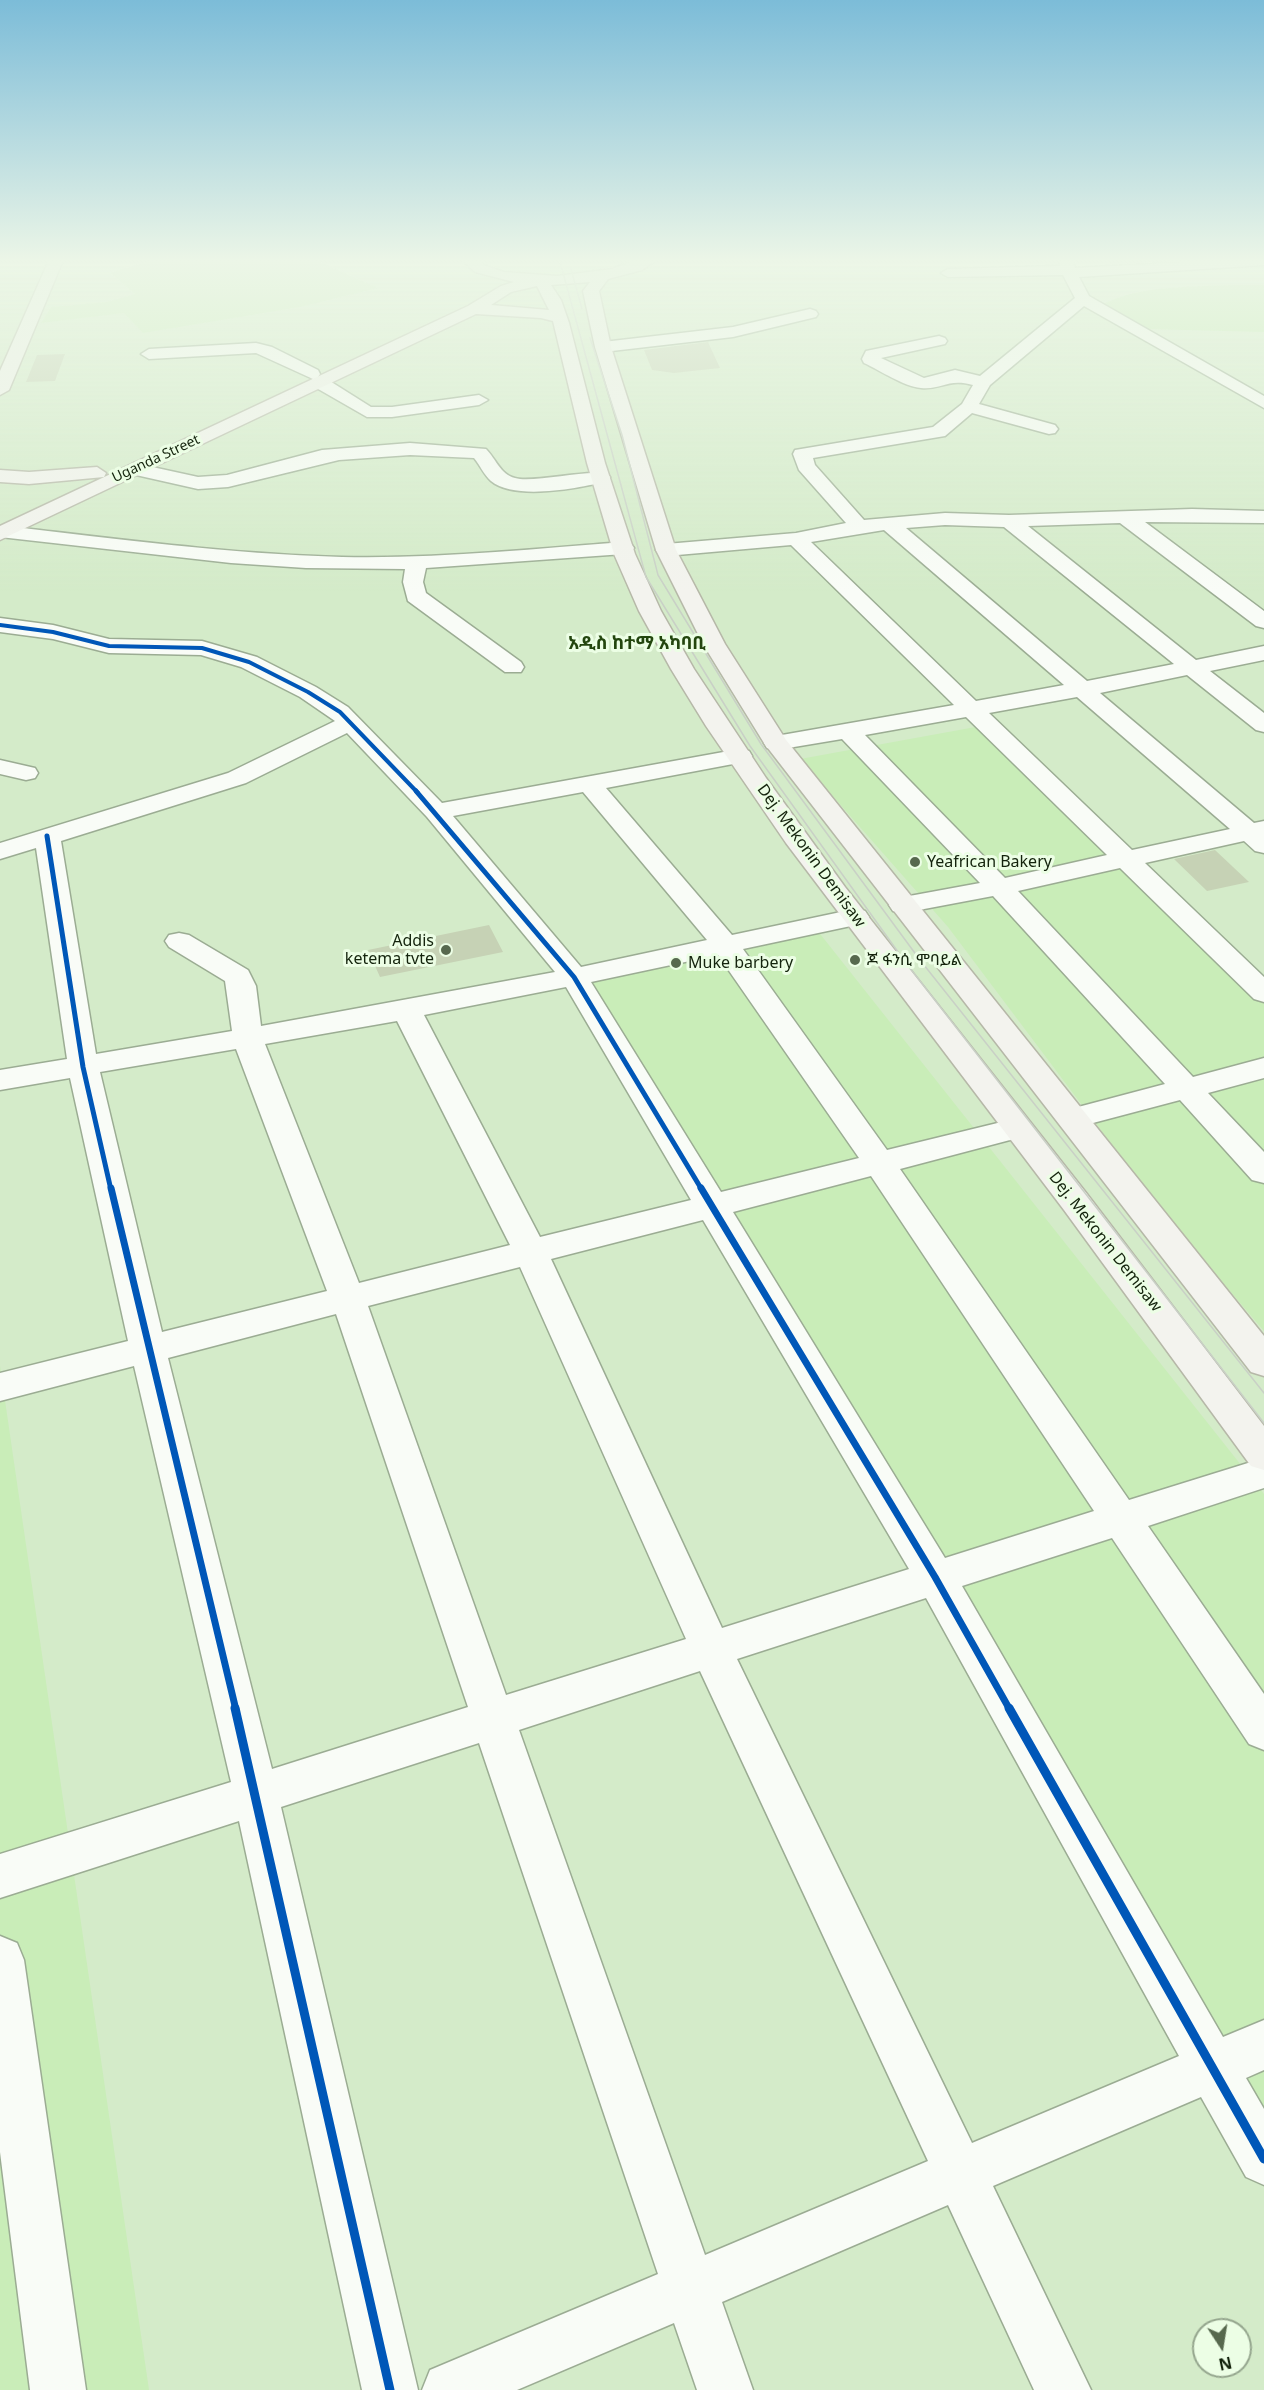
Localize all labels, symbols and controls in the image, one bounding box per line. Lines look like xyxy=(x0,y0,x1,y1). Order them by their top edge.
street label: Uganda Street xyxy=(110,431,202,487)
district label: አዲስ ከተማ አካባቢ xyxy=(568,633,706,655)
street label: Dej. Mekonin Demisaw xyxy=(753,781,869,931)
place label: Yeafrican Bakery xyxy=(927,852,1052,872)
marker: Yeafrican Bakery xyxy=(908,855,922,869)
place label: Addis ketema tvte xyxy=(345,931,434,969)
marker: Addis ketema tvte xyxy=(439,943,453,957)
place label: ጆ ፋንሲ ሞባይል xyxy=(867,950,962,970)
place label: Muke barbery xyxy=(688,953,793,973)
marker: ጆ ፋንሲ ሞባይል xyxy=(848,953,862,967)
marker: Muke barbery xyxy=(669,956,683,970)
street label: Dej. Mekonin Demisaw xyxy=(1044,1168,1166,1316)
north arrow xyxy=(1192,2318,1252,2378)
text: N xyxy=(1217,2352,1234,2376)

